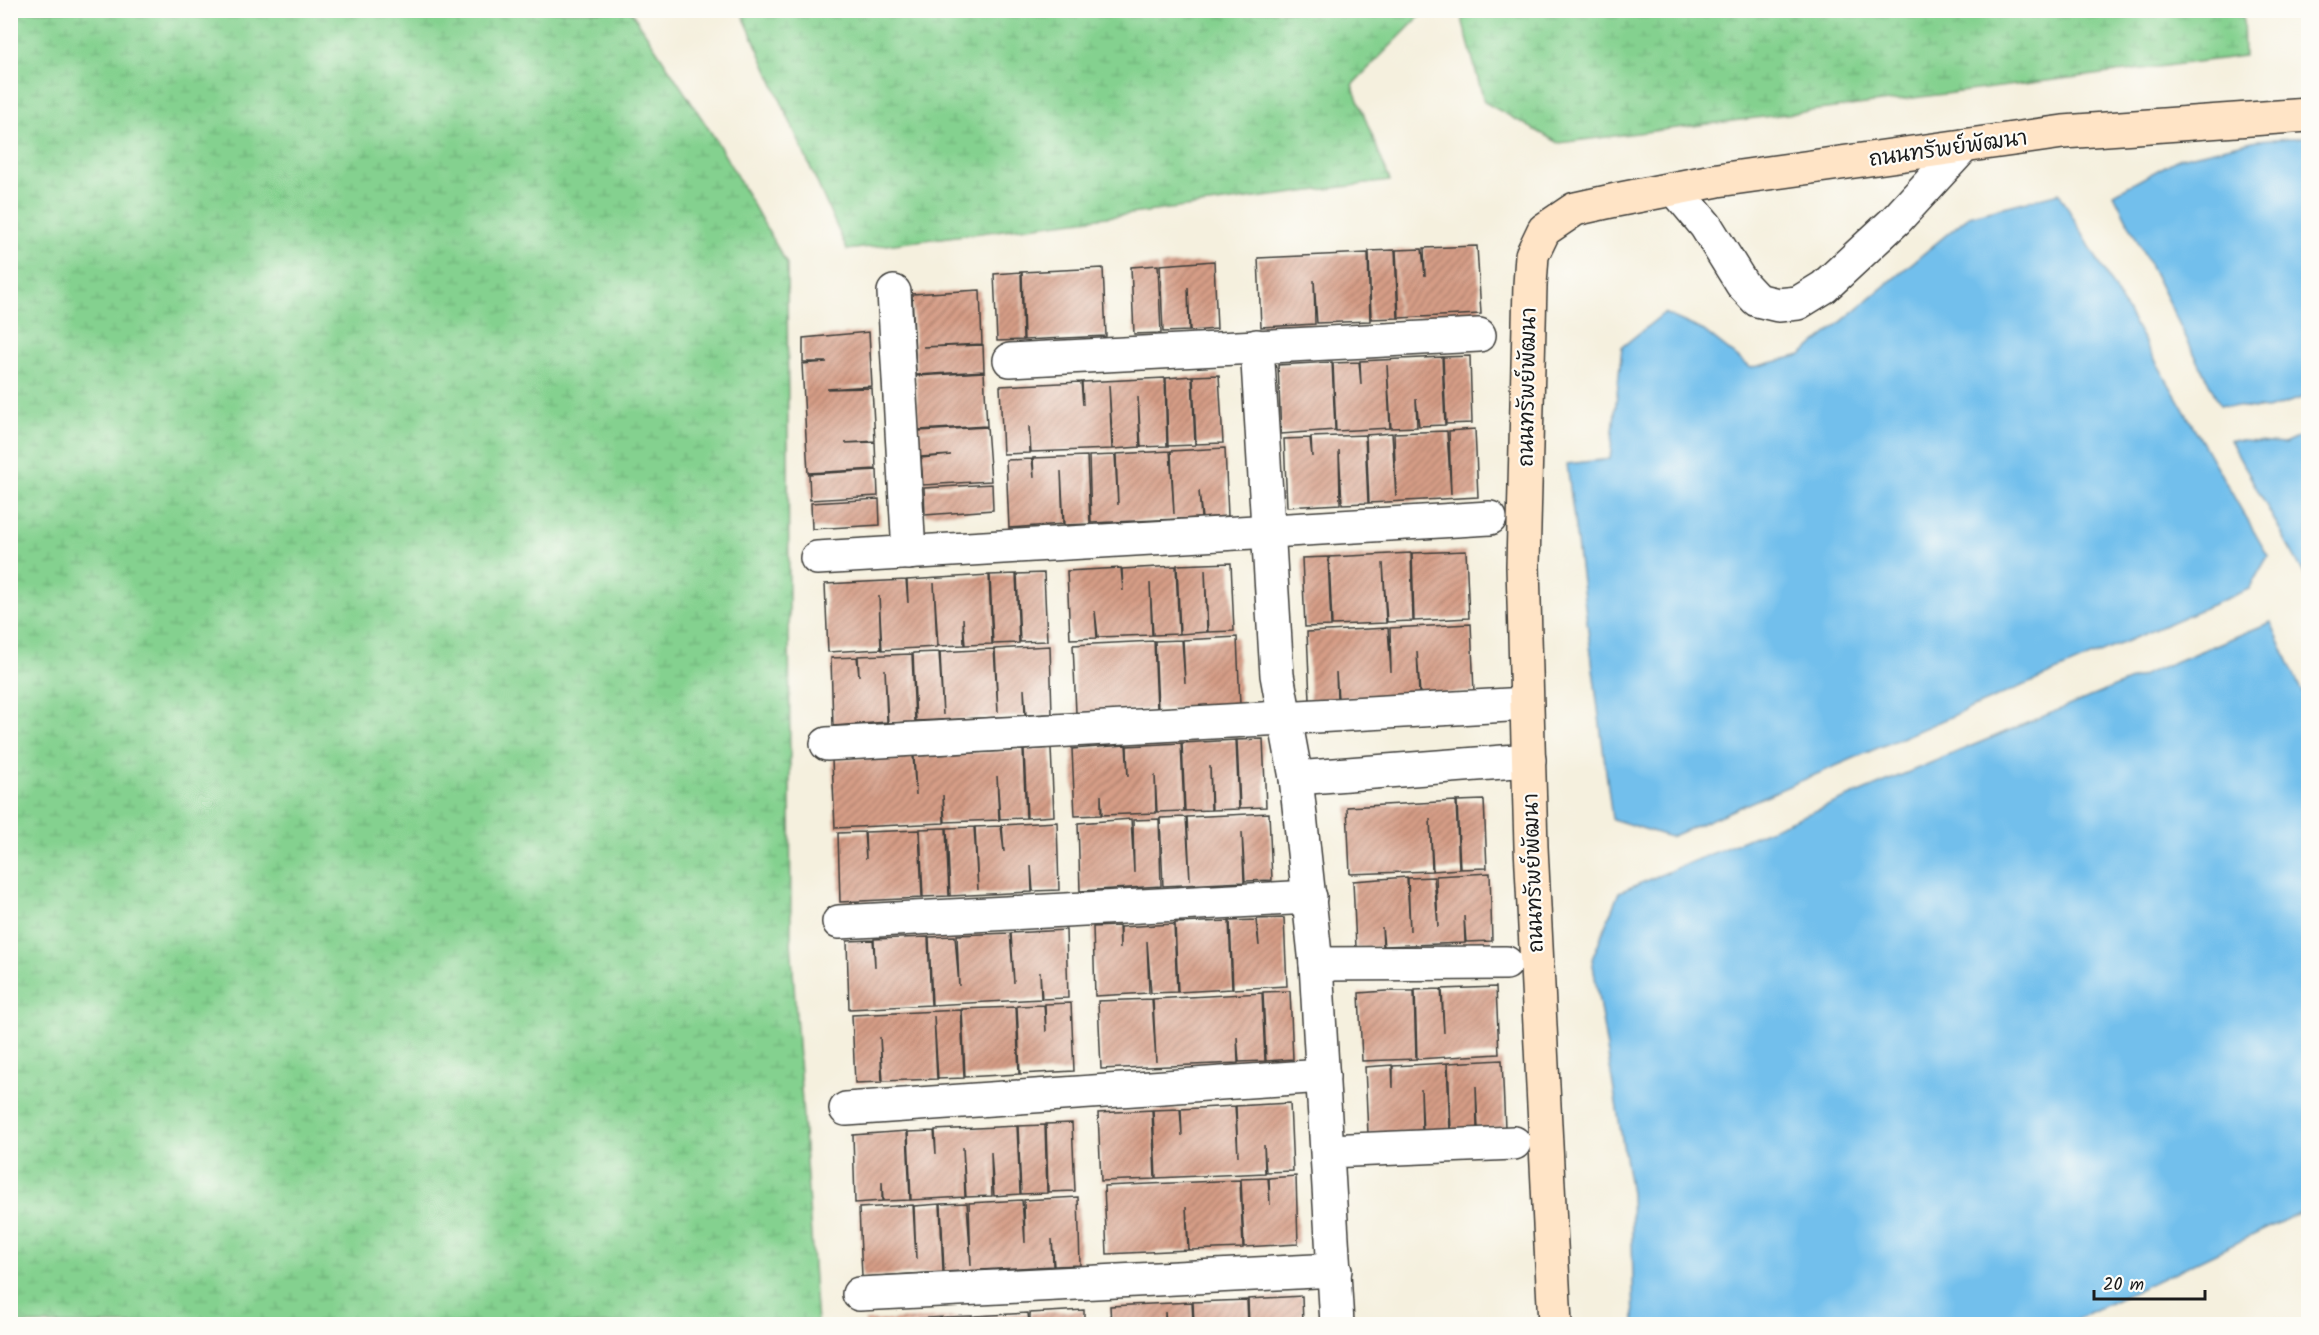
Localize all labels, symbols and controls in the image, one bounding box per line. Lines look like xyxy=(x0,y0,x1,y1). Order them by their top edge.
street label: ถนนทรัพย์พัฒนา xyxy=(1867,122,2030,177)
street label: ถนนทรัพย์พัฒนา xyxy=(1511,307,1546,467)
street label: ถนนทรัพย์พัฒนา xyxy=(1515,793,1554,953)
scale bar xyxy=(2094,1263,2205,1301)
text: 20 m xyxy=(2103,1271,2144,1300)

